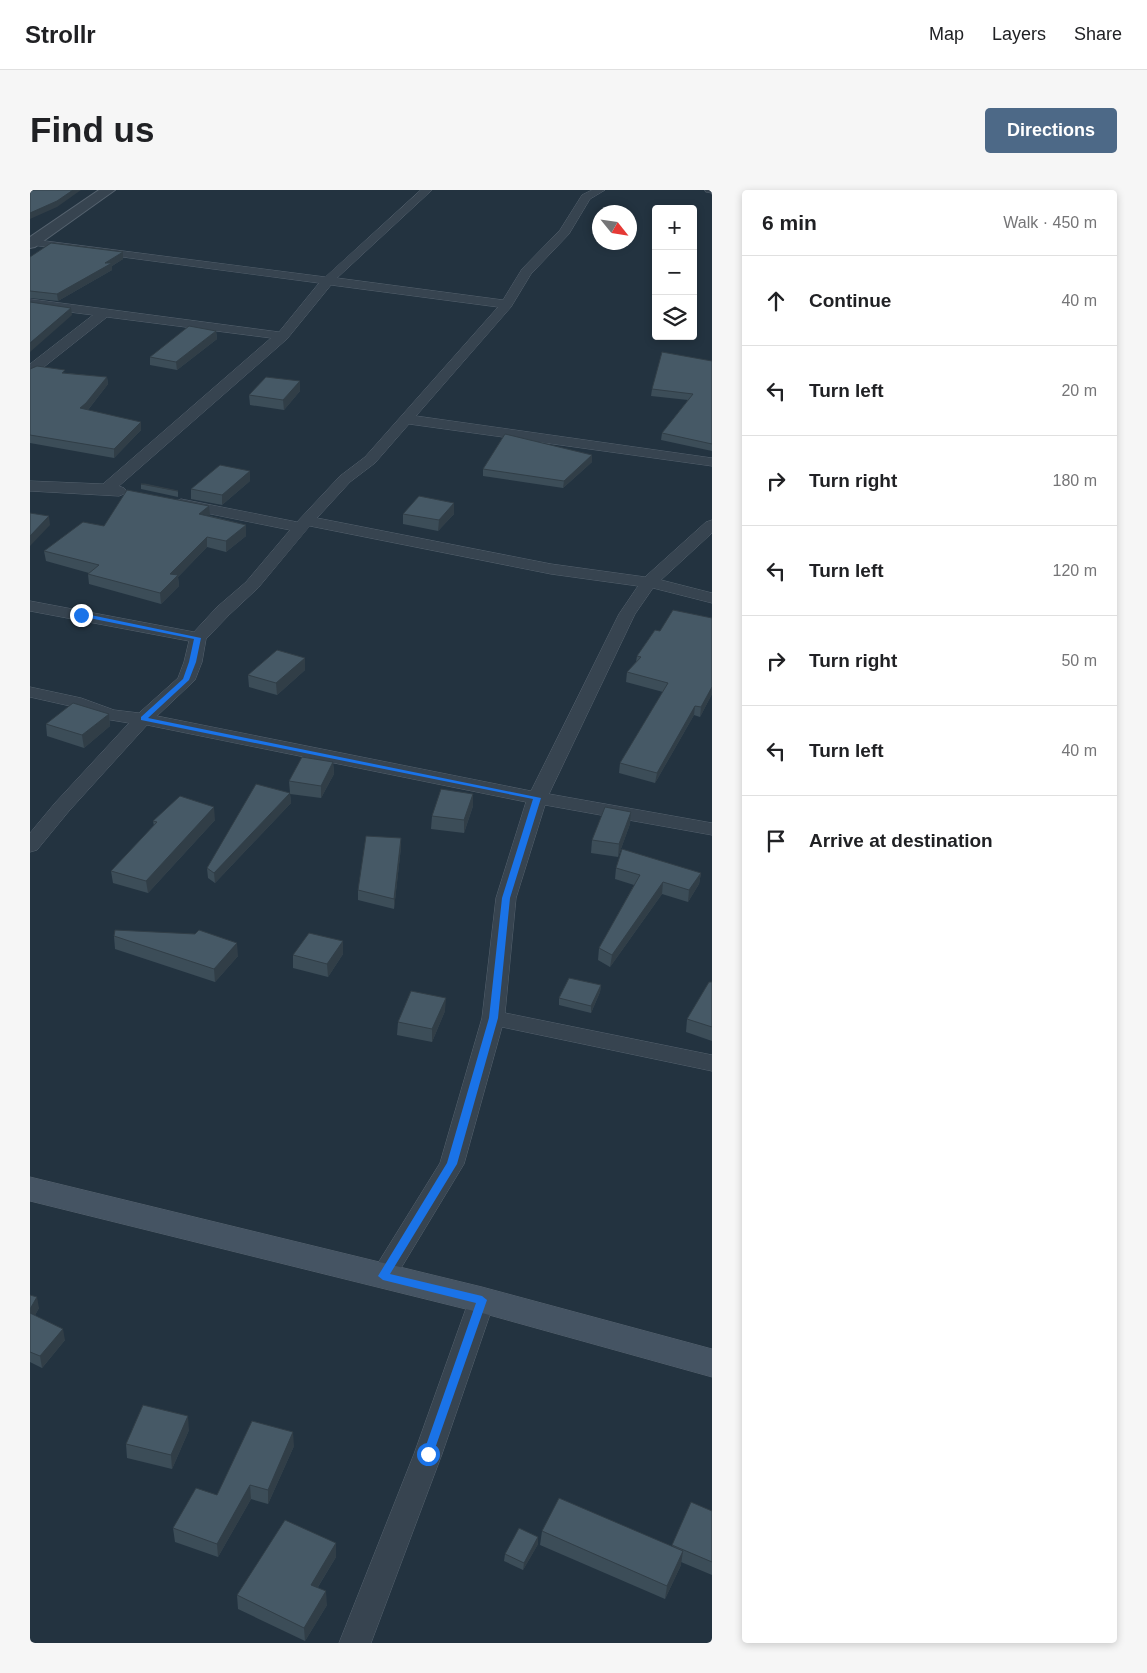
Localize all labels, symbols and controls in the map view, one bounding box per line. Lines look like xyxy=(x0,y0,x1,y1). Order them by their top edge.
text: Strollr xyxy=(25,21,96,48)
text: Map xyxy=(929,24,964,44)
text: Layers xyxy=(992,24,1046,44)
text: Share xyxy=(1074,24,1122,44)
button: Directions xyxy=(985,108,1117,153)
text: Find us xyxy=(30,110,154,149)
north arrow xyxy=(592,205,637,250)
map controls xyxy=(652,205,697,340)
button: + xyxy=(652,205,697,250)
text: 6 min xyxy=(762,211,817,234)
text: Walk · 450 m xyxy=(1003,214,1097,231)
button: − xyxy=(652,250,697,295)
icon: ahead xyxy=(762,287,790,315)
text: Continue xyxy=(809,290,891,311)
text: 40 m xyxy=(1061,292,1097,309)
button: layers xyxy=(652,295,697,340)
icon: left xyxy=(762,377,790,405)
text: Turn left xyxy=(809,380,884,401)
text: 20 m xyxy=(1061,382,1097,399)
icon: right xyxy=(762,467,790,495)
text: Turn right xyxy=(809,470,897,491)
text: 180 m xyxy=(1053,472,1097,489)
icon: left xyxy=(762,557,790,585)
text: Turn left xyxy=(809,560,884,581)
text: 120 m xyxy=(1053,562,1097,579)
route end xyxy=(70,604,93,627)
icon: right xyxy=(762,647,790,675)
text: Turn right xyxy=(809,650,897,671)
text: 50 m xyxy=(1061,652,1097,669)
icon: left xyxy=(762,737,790,765)
text: Turn left xyxy=(809,740,884,761)
text: 40 m xyxy=(1061,742,1097,759)
icon: arrive xyxy=(762,827,790,855)
text: Arrive at destination xyxy=(809,830,993,851)
route start xyxy=(417,1443,440,1466)

